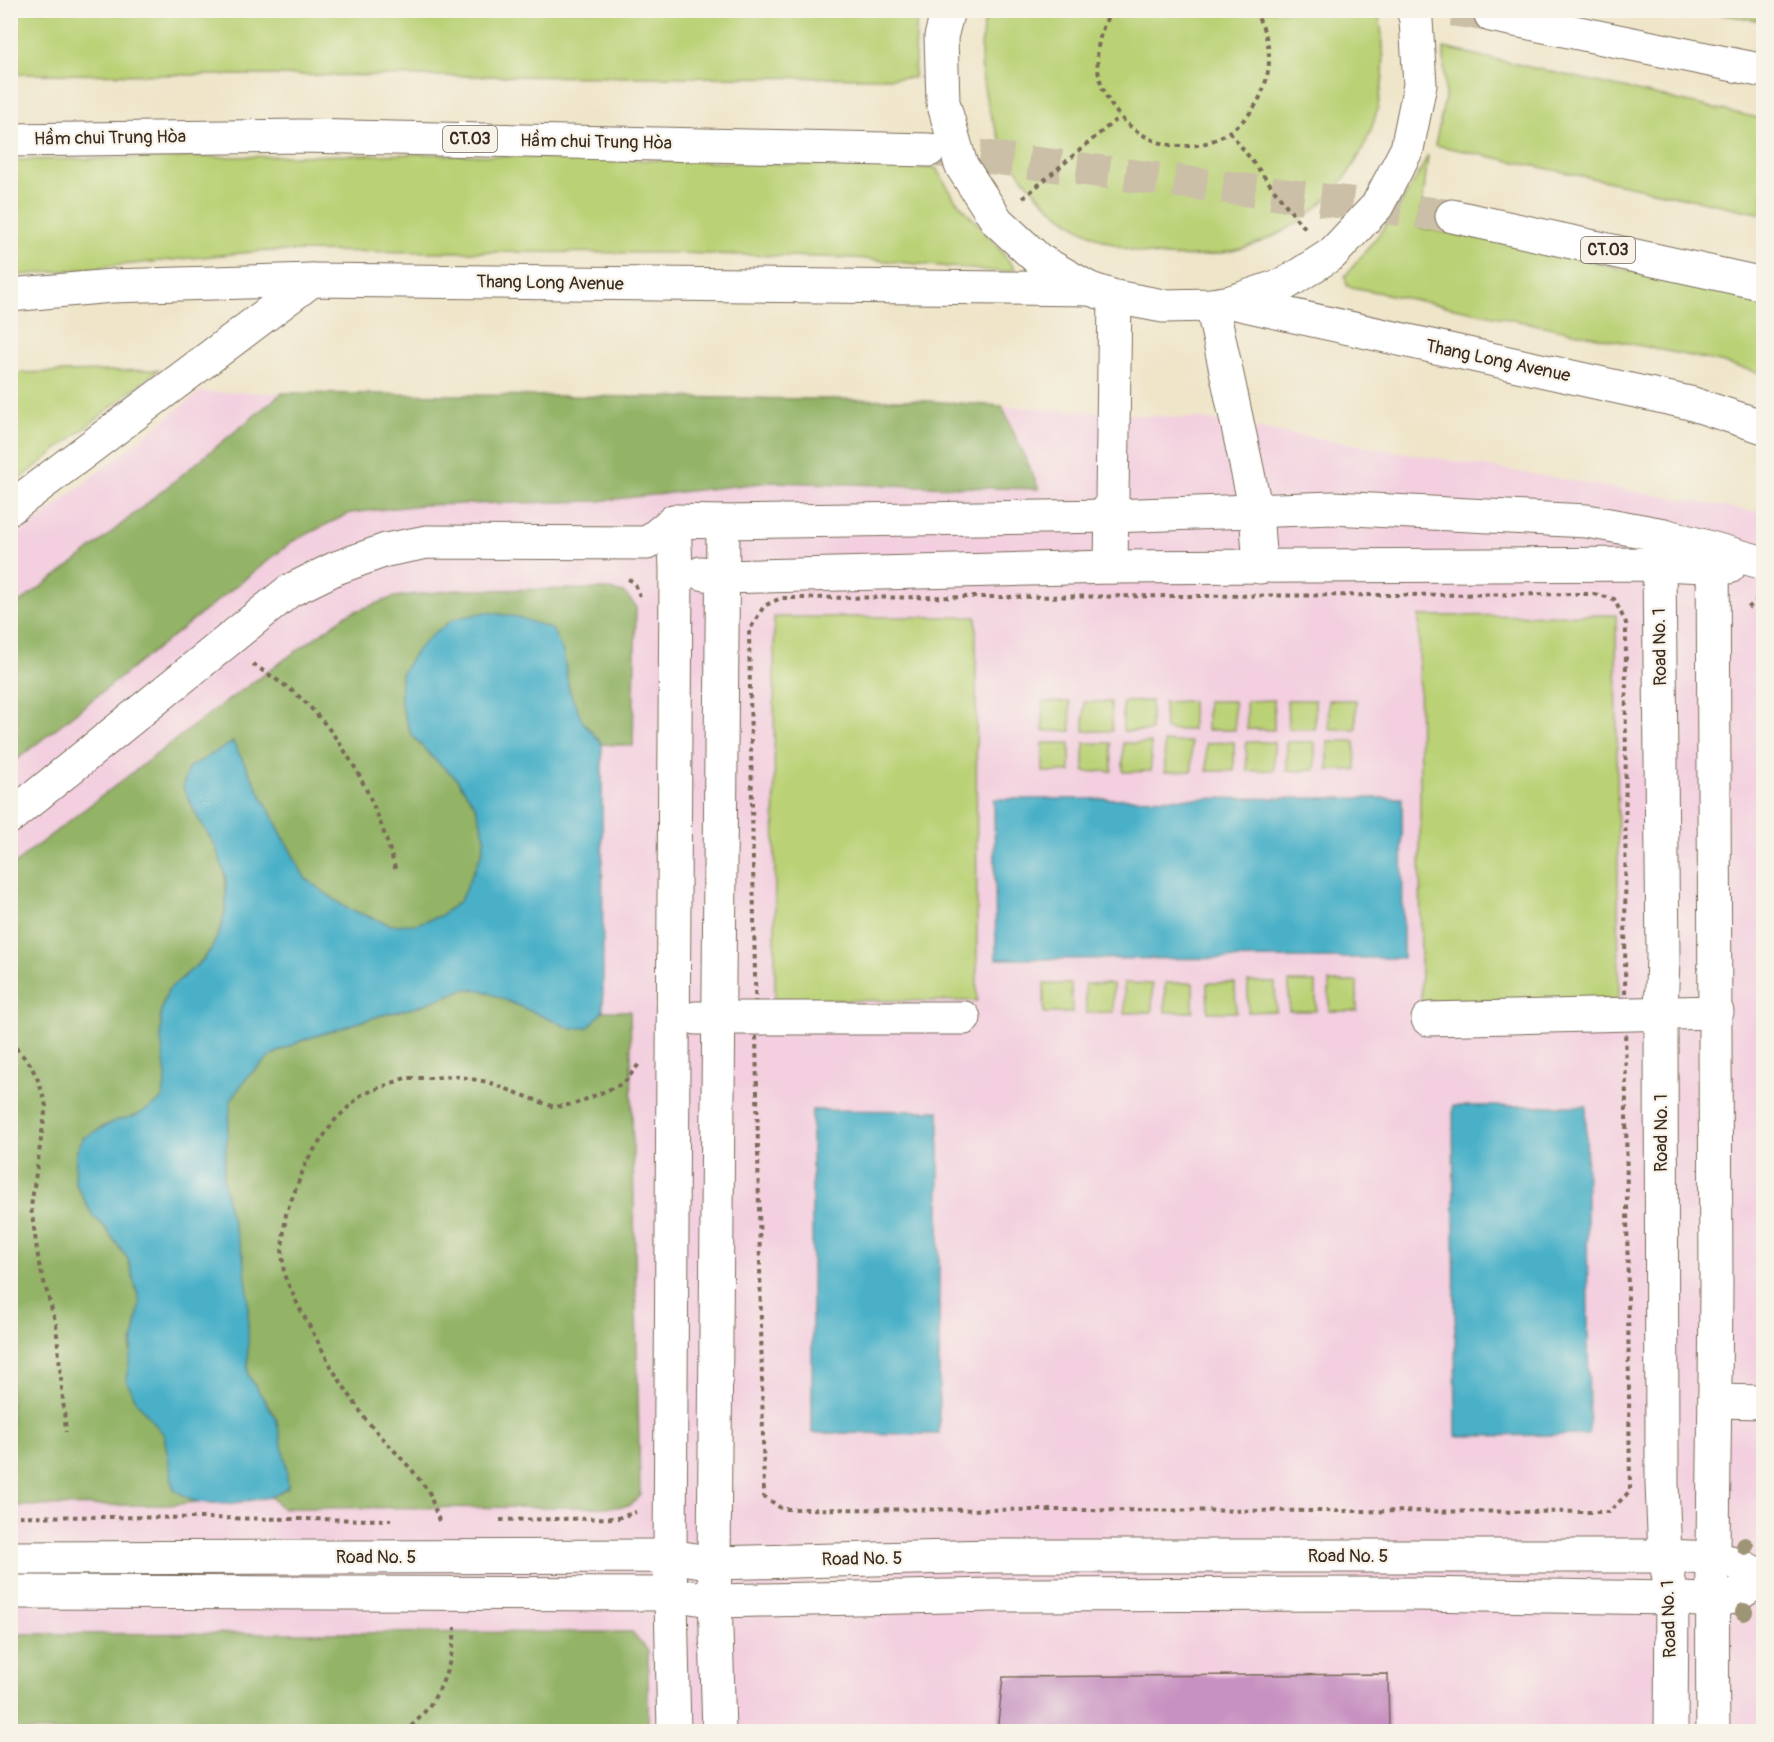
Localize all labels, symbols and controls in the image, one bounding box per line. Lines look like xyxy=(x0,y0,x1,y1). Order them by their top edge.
street label: Hầm chui Trung Hòa xyxy=(34,124,186,151)
road number: CT.03 xyxy=(443,126,497,152)
street label: Hầm chui Trung Hòa xyxy=(520,128,672,155)
road number: CT.03 xyxy=(1581,237,1635,263)
street label: Thang Long Avenue xyxy=(476,270,624,296)
street label: Thang Long Avenue xyxy=(1423,334,1573,388)
street label: Road No. 1 xyxy=(1648,608,1672,686)
street label: Road No. 1 xyxy=(1650,1094,1673,1172)
street label: Road No. 5 xyxy=(1308,1545,1388,1568)
street label: Road No. 5 xyxy=(336,1546,416,1569)
street label: Road No. 5 xyxy=(821,1547,903,1571)
street label: Road No. 1 xyxy=(1656,1580,1682,1658)

